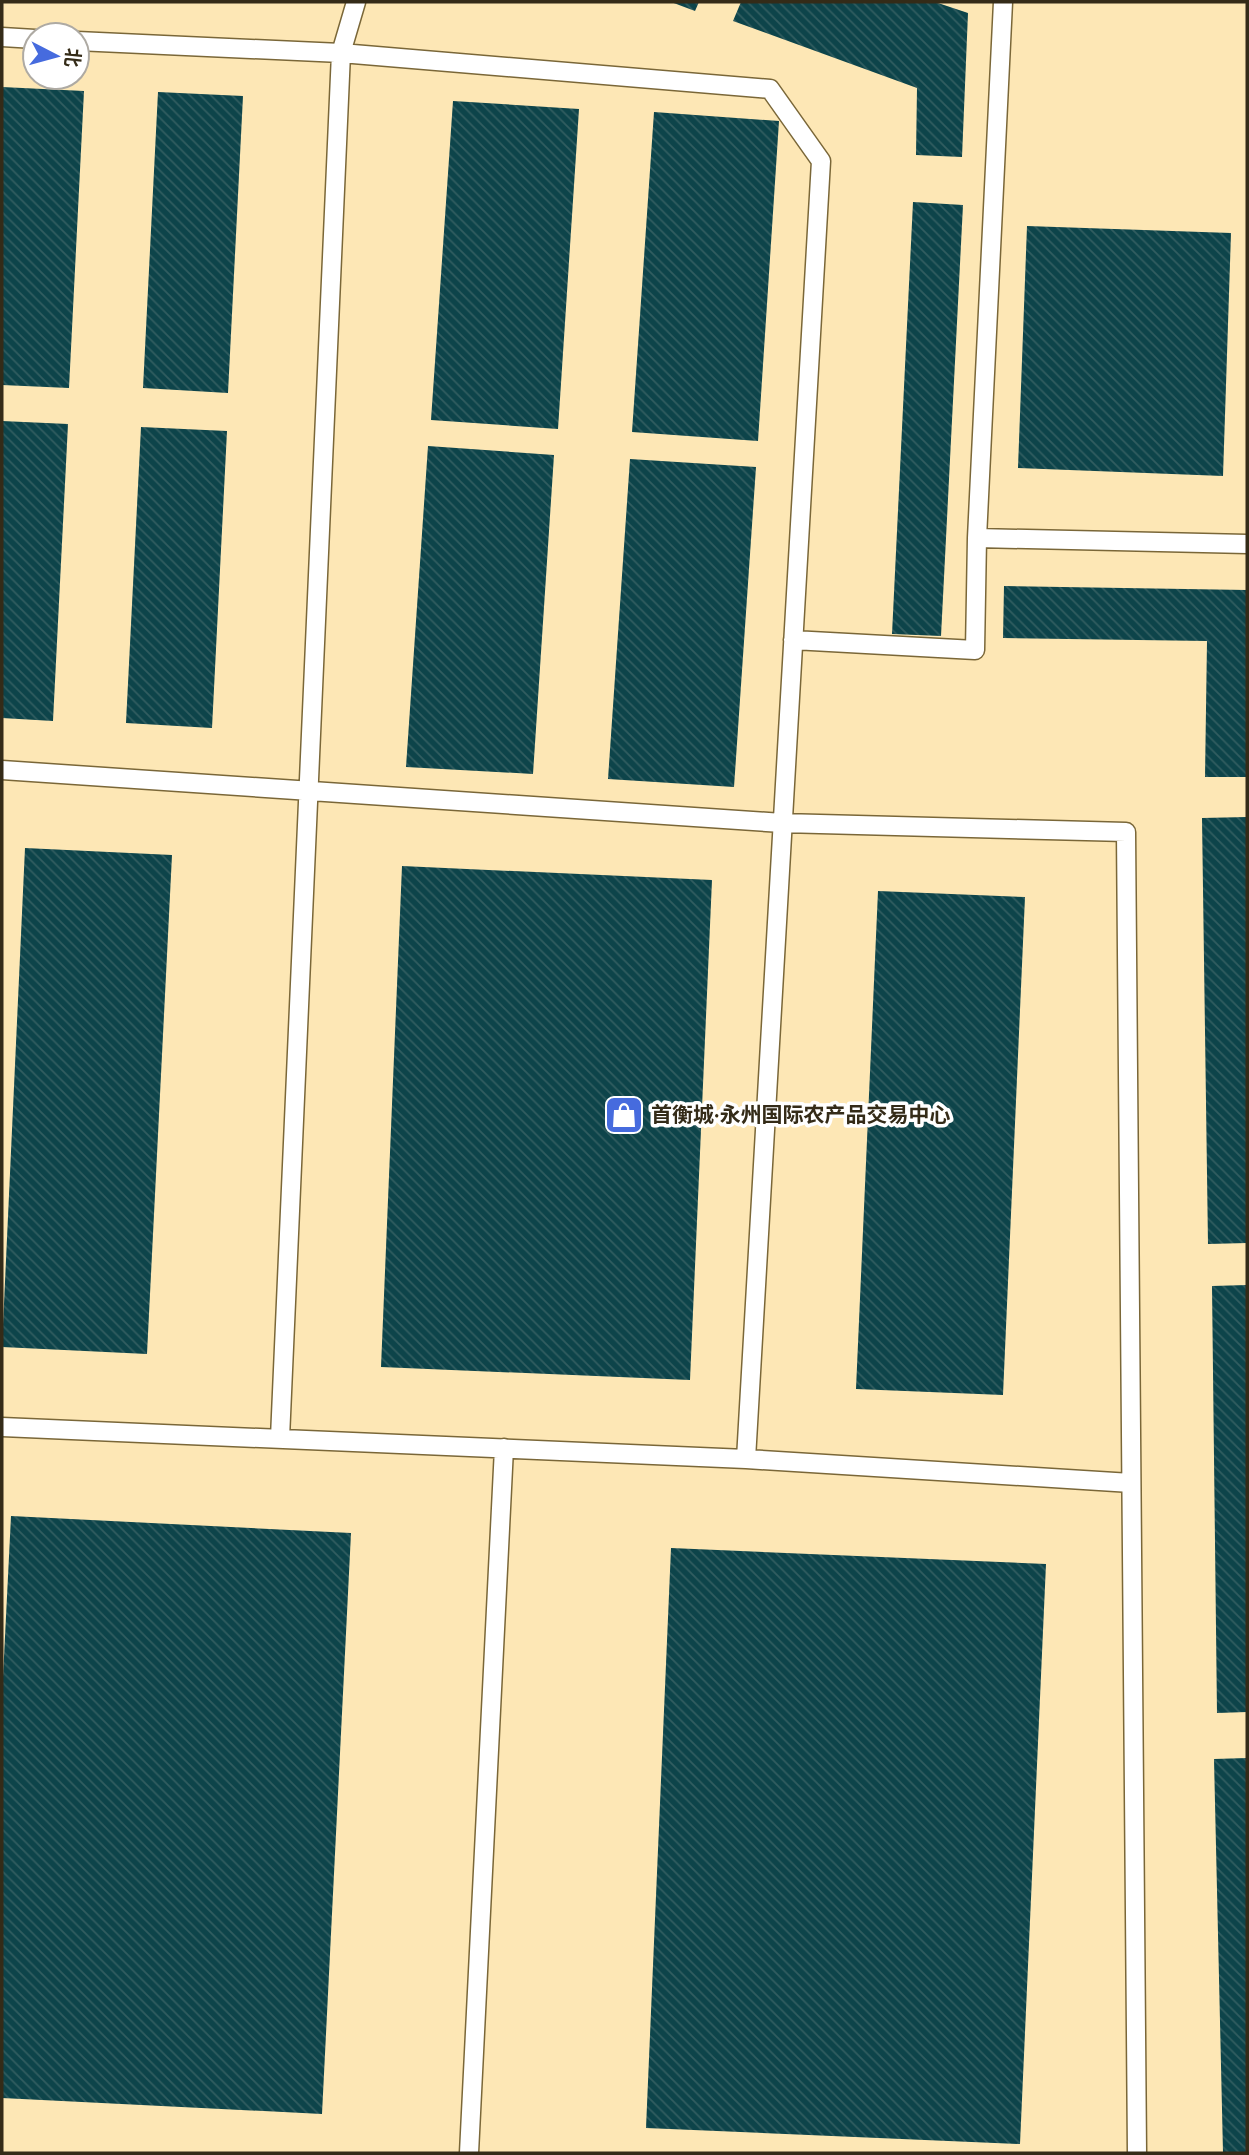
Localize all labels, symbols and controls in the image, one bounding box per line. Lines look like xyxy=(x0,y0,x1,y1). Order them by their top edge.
north arrow xyxy=(21,21,91,91)
text: 北 xyxy=(60,47,84,68)
shop icon: 首衡城·永州国际农产品交易中心 xyxy=(603,1094,645,1136)
place label: 首衡城·永州国际农产品交易中心 xyxy=(651,1103,950,1128)

